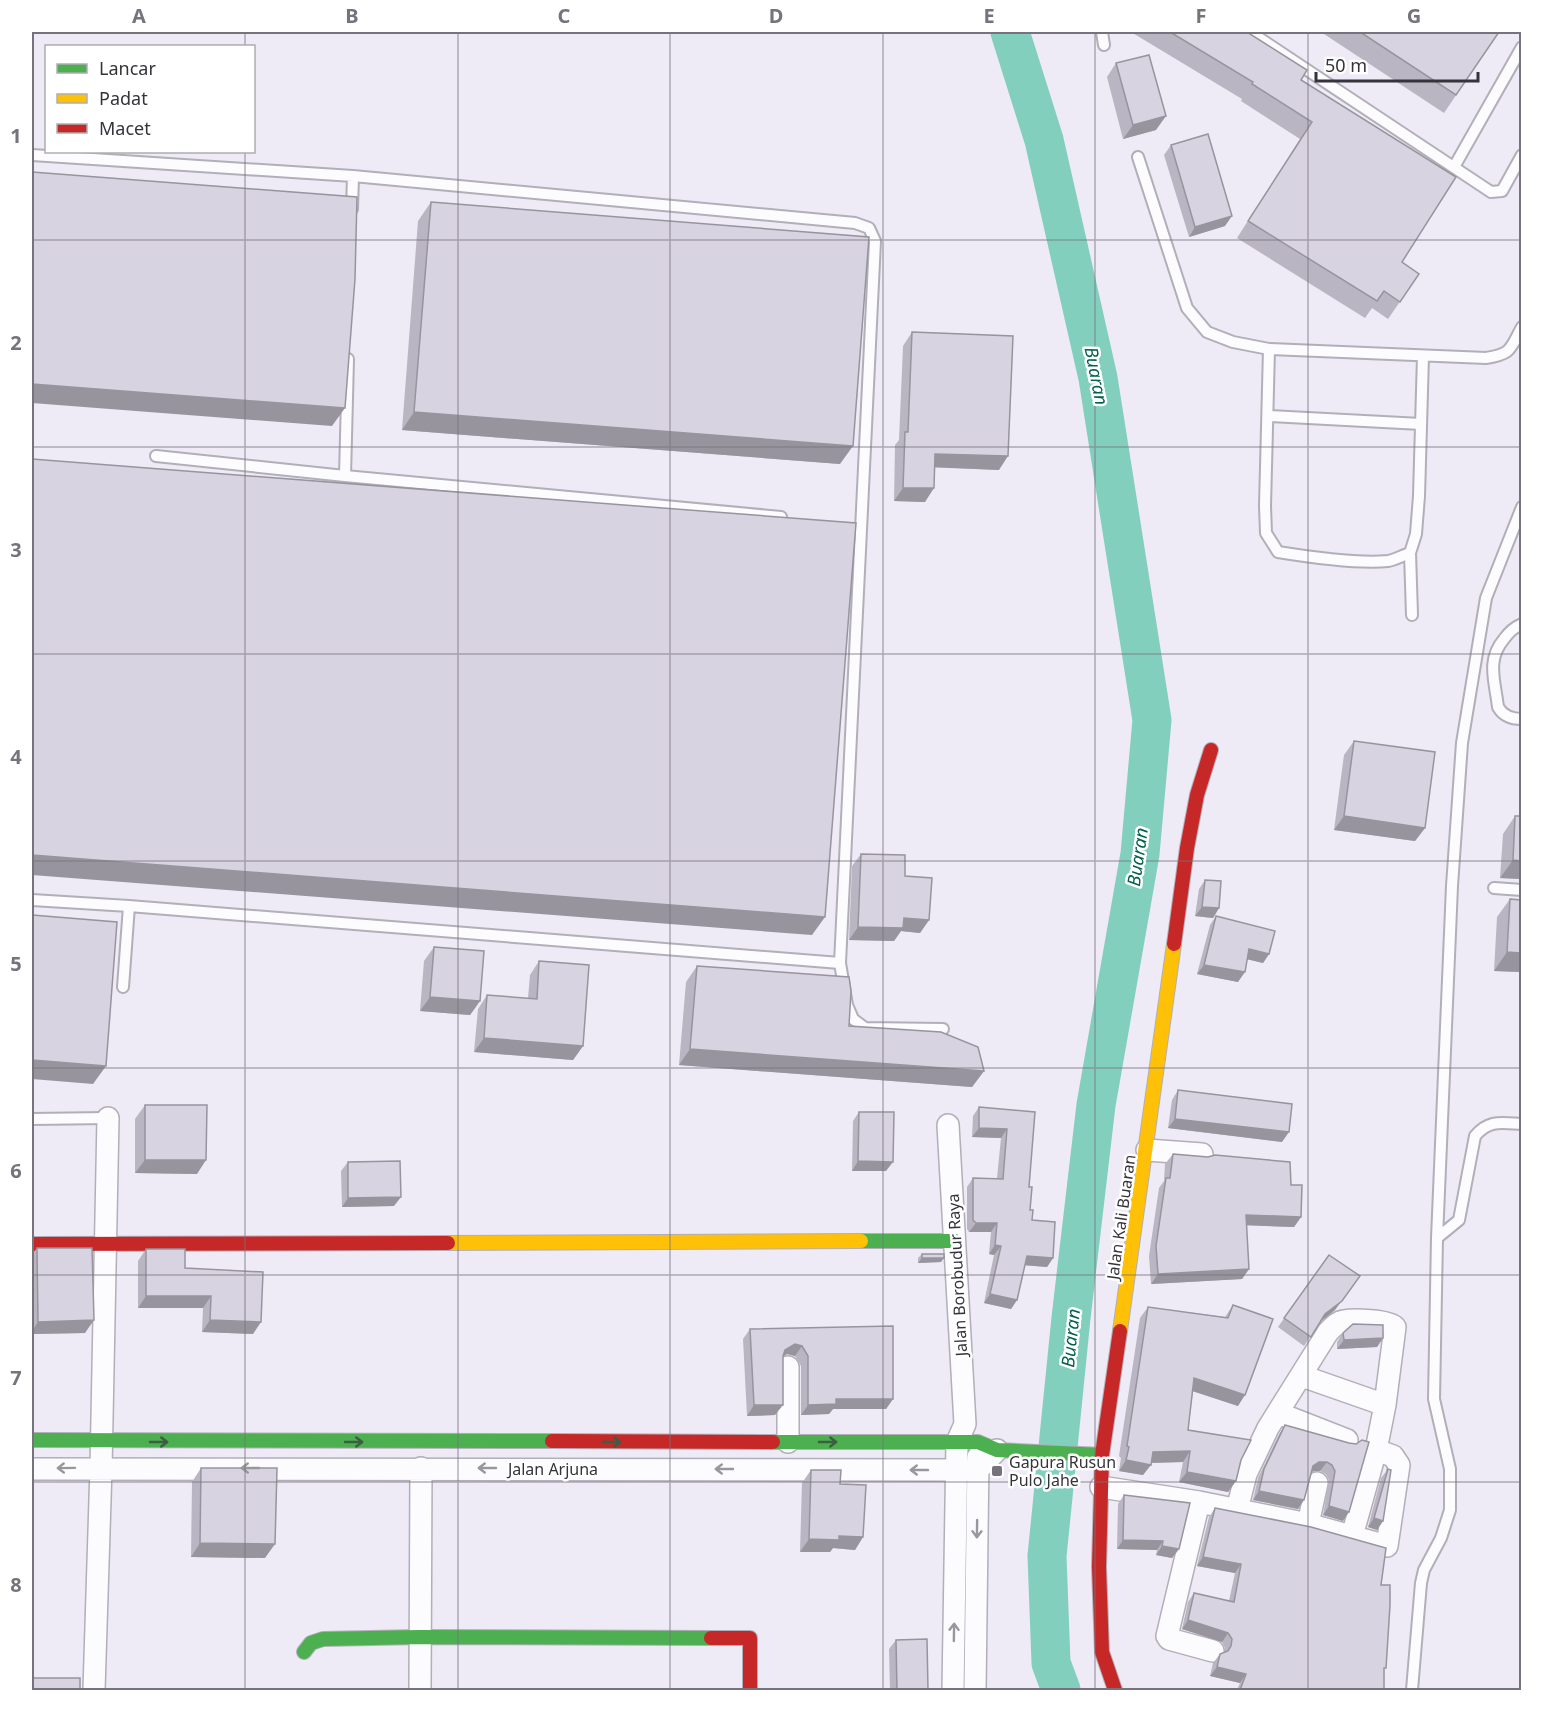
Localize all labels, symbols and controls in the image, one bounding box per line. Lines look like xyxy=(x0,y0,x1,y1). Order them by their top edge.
text: A xyxy=(132,2,146,29)
text: B xyxy=(345,2,359,29)
text: C xyxy=(558,2,571,29)
text: D xyxy=(769,2,783,29)
text: E xyxy=(983,2,995,29)
text: F xyxy=(1196,2,1206,29)
text: G xyxy=(1407,2,1421,29)
legend xyxy=(45,45,255,153)
scale bar xyxy=(1316,45,1478,83)
text: 50 m xyxy=(1325,53,1367,77)
text: Lancar xyxy=(99,56,156,80)
text: Padat xyxy=(99,86,148,110)
text: Macet xyxy=(99,116,151,140)
text: 1 xyxy=(10,122,22,149)
text: 2 xyxy=(10,329,22,356)
water label: Buaran xyxy=(1080,345,1114,407)
text: 3 xyxy=(10,536,22,563)
text: 4 xyxy=(10,743,22,770)
water label: Buaran xyxy=(1121,826,1153,888)
text: 5 xyxy=(10,950,22,977)
street label: Jalan Kali Buaran xyxy=(1101,1153,1141,1283)
text: 6 xyxy=(10,1157,22,1184)
street label: Jalan Borobudur Raya xyxy=(942,1193,972,1359)
water label: Buaran xyxy=(1055,1307,1085,1368)
text: 7 xyxy=(10,1364,22,1391)
one-way arrow xyxy=(148,1436,168,1448)
one-way arrow xyxy=(343,1436,363,1448)
one-way arrow xyxy=(601,1436,621,1448)
one-way arrow xyxy=(817,1436,837,1448)
place label: Gapura Rusun Pulo Jahe xyxy=(1009,1451,1116,1491)
street label: Jalan Arjuna xyxy=(506,1458,598,1480)
one-way arrow xyxy=(57,1462,77,1474)
one-way arrow xyxy=(241,1462,261,1474)
one-way arrow xyxy=(478,1462,498,1474)
one-way arrow xyxy=(715,1463,735,1475)
one-way arrow xyxy=(910,1464,930,1476)
marker: Gapura Rusun Pulo Jahe xyxy=(990,1464,1004,1478)
one-way arrow xyxy=(971,1518,983,1538)
text: 8 xyxy=(10,1571,22,1598)
one-way arrow xyxy=(948,1623,960,1643)

